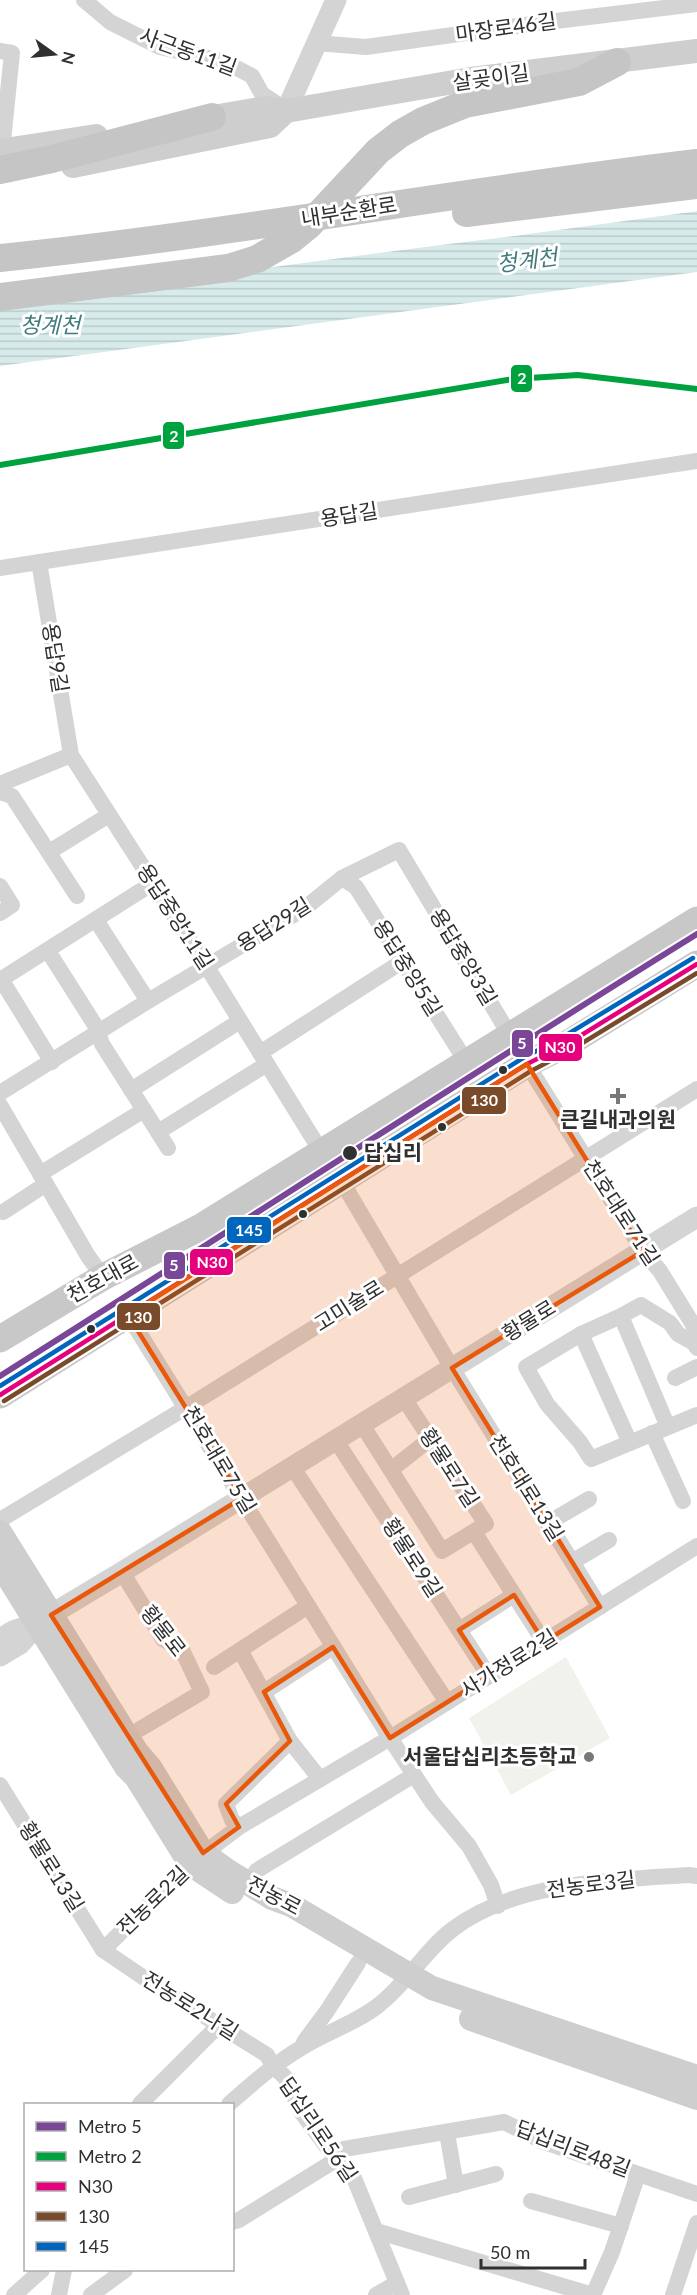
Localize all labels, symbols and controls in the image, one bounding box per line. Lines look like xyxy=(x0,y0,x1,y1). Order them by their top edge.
street label: 마장로46길 xyxy=(454,7,558,46)
street label: 사근동11길 xyxy=(136,21,241,80)
north arrow xyxy=(24,24,84,84)
text: N xyxy=(58,50,80,66)
street label: 살곶이길 xyxy=(451,59,531,94)
street label: 내부순환로 xyxy=(299,191,398,230)
water label: 청계천 xyxy=(495,242,561,277)
water label: 청계천 xyxy=(20,311,83,338)
line badge: 2 xyxy=(510,364,533,393)
text: 2 xyxy=(517,368,527,387)
line badge: 2 xyxy=(162,421,185,450)
text: 2 xyxy=(169,426,179,445)
street label: 용답길 xyxy=(318,497,379,530)
street label: 용답9길 xyxy=(39,621,74,694)
street label: 용답중앙11길 xyxy=(133,859,220,974)
street label: 용답29길 xyxy=(232,891,315,956)
street label: 용답중앙3길 xyxy=(426,903,503,1009)
street label: 용답중앙5길 xyxy=(369,914,448,1020)
line badge: 5 xyxy=(511,1029,534,1058)
text: 5 xyxy=(517,1033,527,1052)
line badge: N30 xyxy=(538,1033,583,1062)
text: N30 xyxy=(545,1037,575,1056)
unlabelled marker xyxy=(497,1064,509,1076)
line badge: 130 xyxy=(461,1086,507,1115)
marker: 큰길내과의원 xyxy=(609,1087,627,1105)
text: 130 xyxy=(470,1090,498,1109)
place label: 큰길내과의원 xyxy=(560,1106,676,1131)
unlabelled marker xyxy=(436,1121,448,1133)
place label: 답십리 xyxy=(364,1139,422,1164)
marker: 답십리 xyxy=(341,1144,359,1162)
street label: 천호대로71길 xyxy=(579,1155,666,1270)
unlabelled marker xyxy=(297,1208,309,1220)
line badge: 145 xyxy=(226,1216,272,1244)
text: 145 xyxy=(235,1220,263,1239)
street label: 천호대로 xyxy=(62,1248,142,1307)
line badge: N30 xyxy=(189,1248,234,1276)
line badge: 5 xyxy=(163,1251,186,1280)
text: N30 xyxy=(197,1252,227,1271)
text: 5 xyxy=(169,1255,179,1274)
street label: 고미술로 xyxy=(309,1274,388,1336)
street label: 황물로 xyxy=(497,1294,559,1346)
line badge: 130 xyxy=(116,1302,161,1331)
text: 130 xyxy=(124,1307,152,1326)
unlabelled marker xyxy=(85,1323,97,1335)
street label: 천호대로75길 xyxy=(178,1401,262,1518)
street label: 황물로7길 xyxy=(415,1423,485,1512)
street label: 천호대로13길 xyxy=(485,1429,570,1545)
street label: 황물로9길 xyxy=(378,1513,448,1602)
street label: 황물로 xyxy=(136,1600,192,1661)
street label: 사가정로2길 xyxy=(455,1623,561,1702)
place label: 서울답십리초등학교 xyxy=(403,1743,577,1768)
marker: 서울답십리초등학교 xyxy=(582,1750,596,1764)
street label: 황물로13길 xyxy=(15,1816,90,1916)
street label: 전농로2길 xyxy=(111,1860,193,1940)
street label: 전농로3길 xyxy=(545,1866,637,1901)
street label: 전농로 xyxy=(243,1870,306,1919)
street label: 전농로2나길 xyxy=(138,1965,244,2044)
street label: 답십리로56길 xyxy=(275,2072,363,2186)
legend xyxy=(24,2103,234,2271)
street label: 답십리로48길 xyxy=(513,2114,634,2181)
text: Metro 5 xyxy=(78,2115,142,2137)
text: Metro 2 xyxy=(78,2145,142,2167)
text: N30 xyxy=(78,2175,113,2197)
text: 130 xyxy=(78,2205,109,2227)
scale bar xyxy=(481,2232,584,2270)
text: 145 xyxy=(78,2235,109,2257)
text: 50 m xyxy=(490,2241,530,2263)

